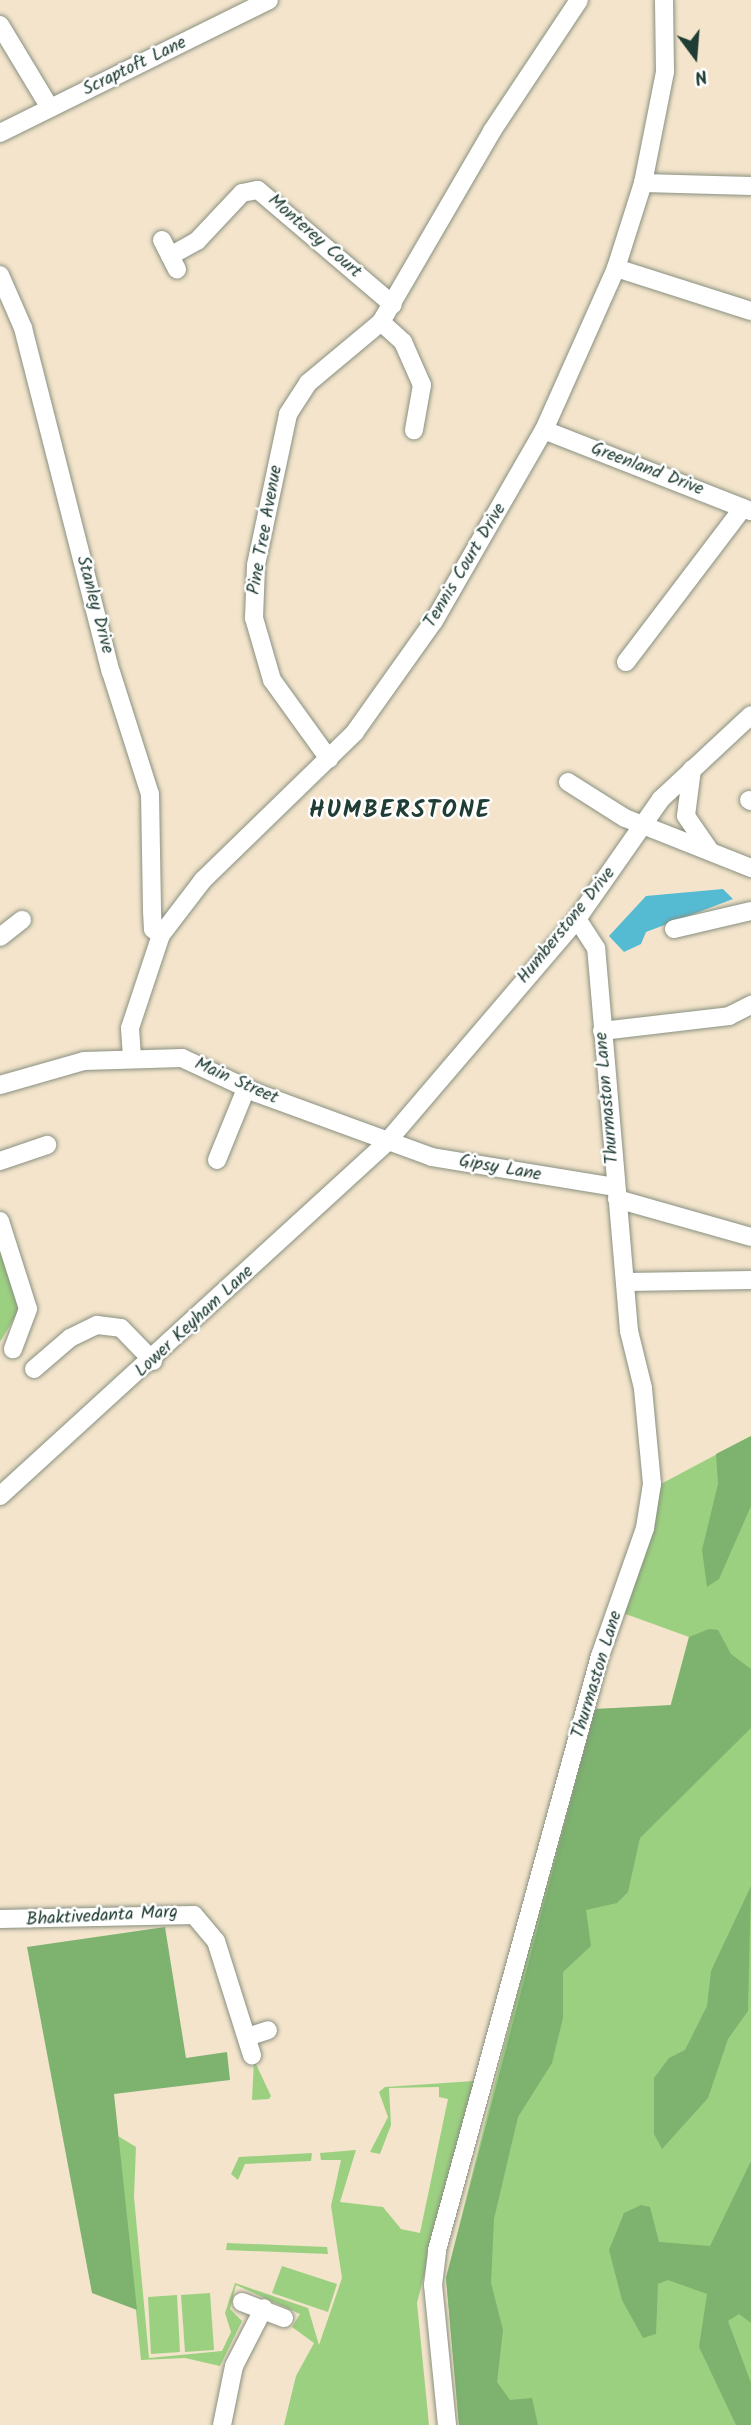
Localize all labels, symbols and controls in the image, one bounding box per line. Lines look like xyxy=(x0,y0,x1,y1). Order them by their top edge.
north arrow xyxy=(660,21,730,91)
street label: Scraptoft Lane xyxy=(80,33,190,101)
text: N xyxy=(691,60,711,92)
street label: Monterey Court xyxy=(263,190,365,284)
street label: Greenland Drive xyxy=(588,439,706,501)
street label: Pine Tree Avenue xyxy=(244,464,288,596)
street label: Tennis Court Drive xyxy=(420,500,512,632)
street label: Stanley Drive xyxy=(71,554,117,656)
district label: HUMBERSTONE xyxy=(310,797,490,825)
street label: Humberstone Drive xyxy=(513,863,621,989)
street label: Thurmaston Lane xyxy=(591,1031,625,1165)
street label: Main Street xyxy=(191,1054,281,1110)
street label: Gipsy Lane xyxy=(457,1151,543,1187)
street label: Lower Keyham Lane xyxy=(131,1262,259,1382)
street label: Thurmaston Lane xyxy=(568,1609,628,1741)
street label: Bhaktivedanta Marg xyxy=(26,1902,178,1932)

